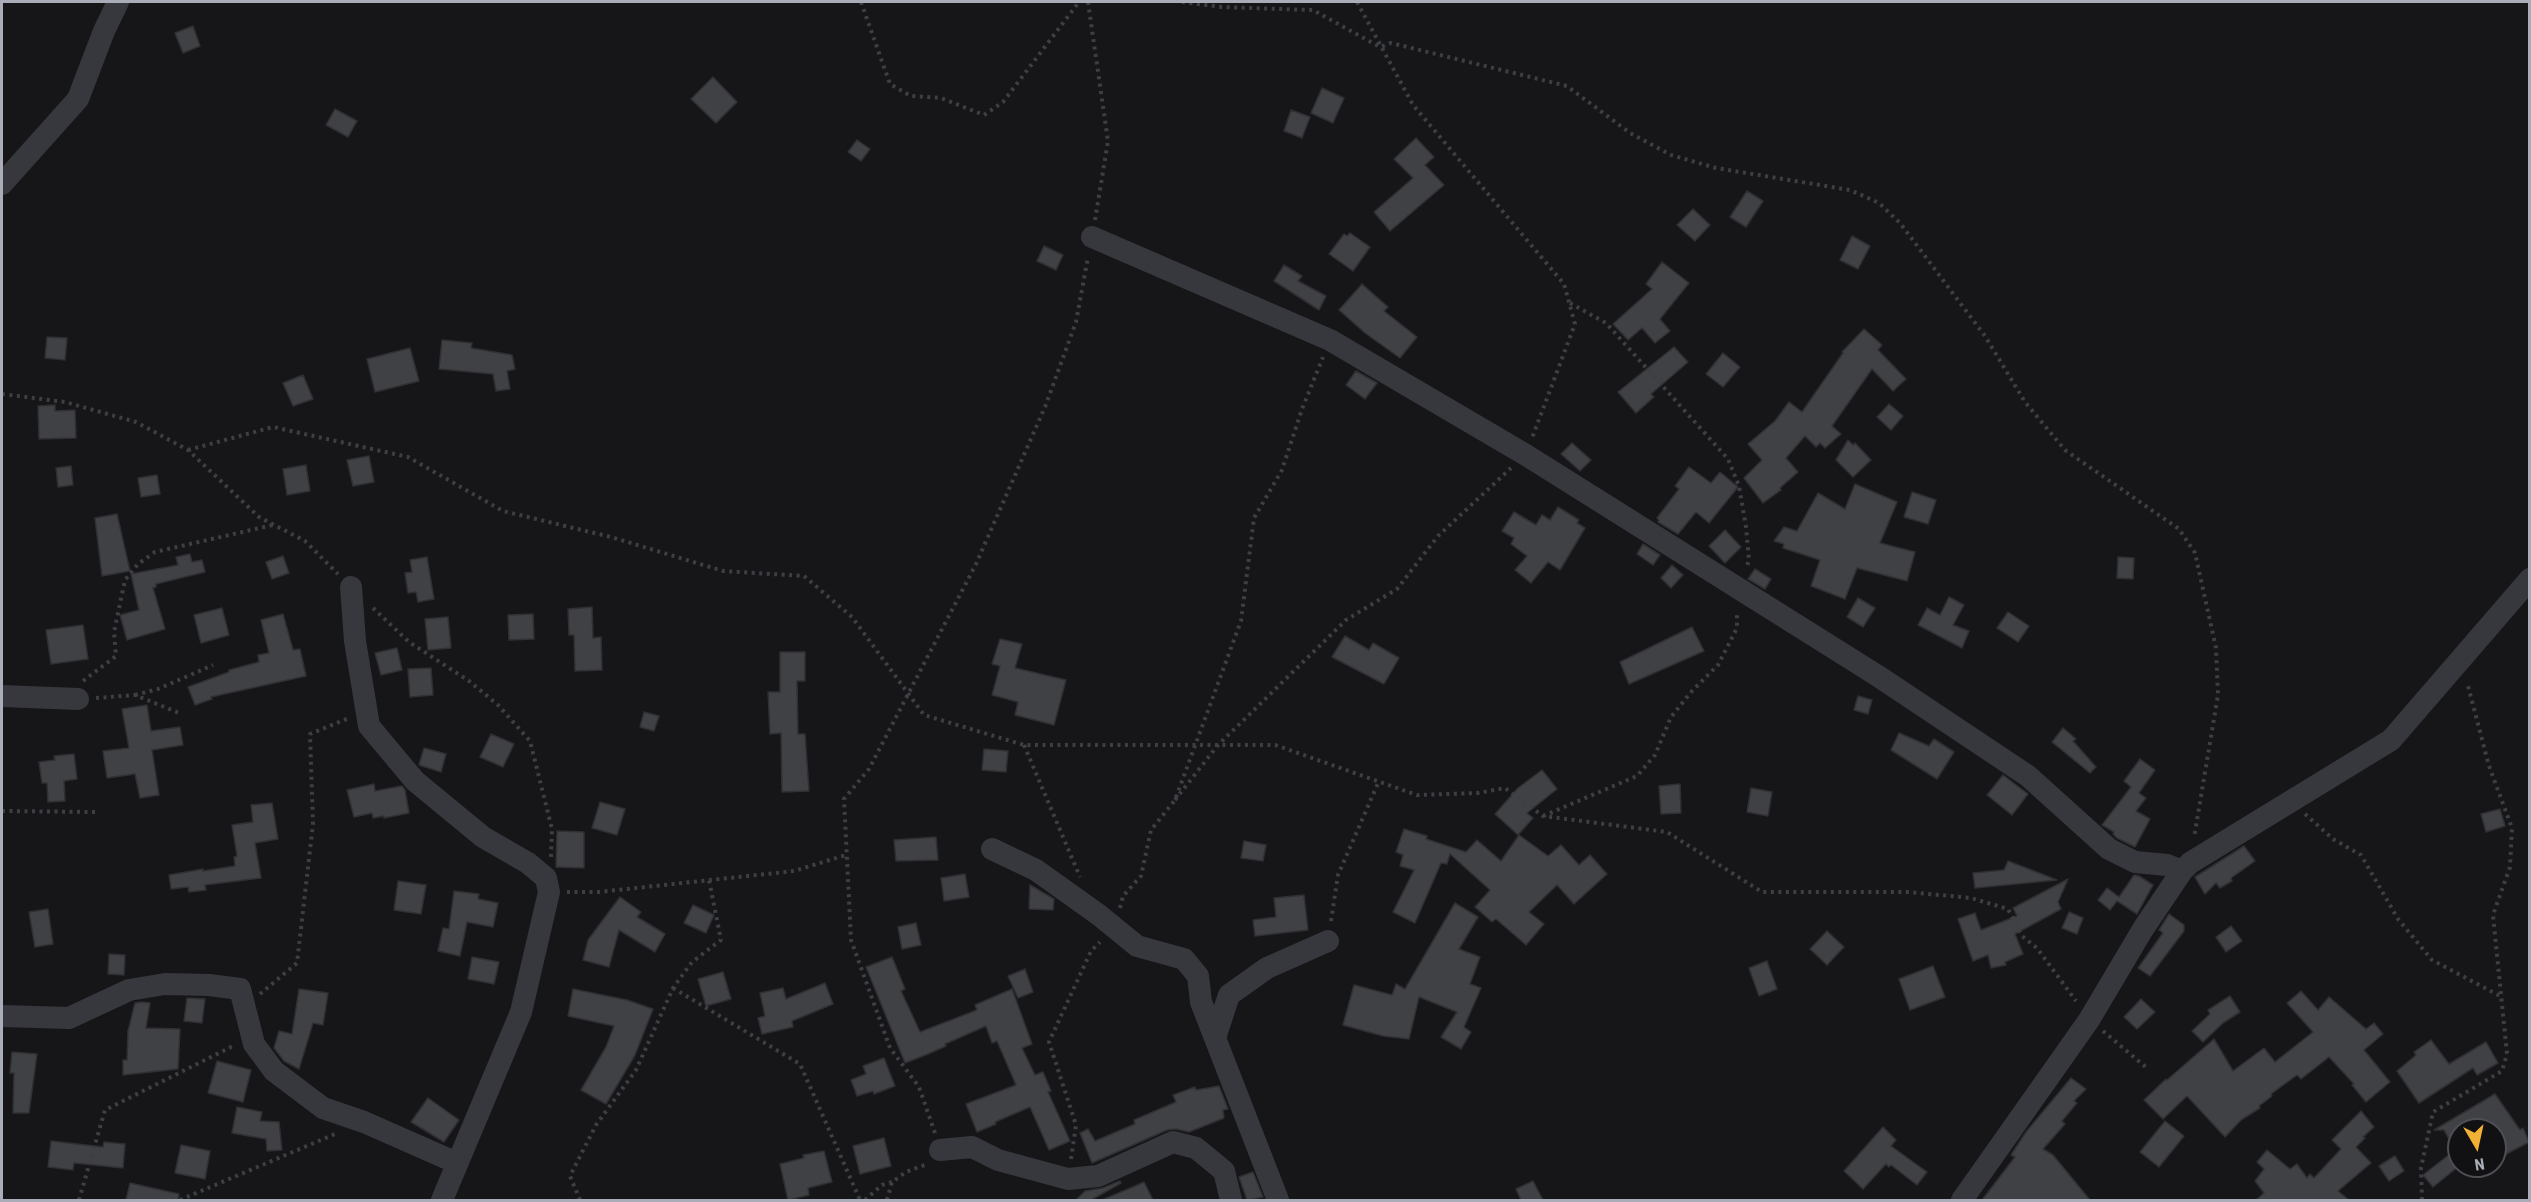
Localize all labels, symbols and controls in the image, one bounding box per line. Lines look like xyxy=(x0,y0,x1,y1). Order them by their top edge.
north arrow xyxy=(2447,1118,2507,1178)
text: N xyxy=(2473,1154,2486,1174)

